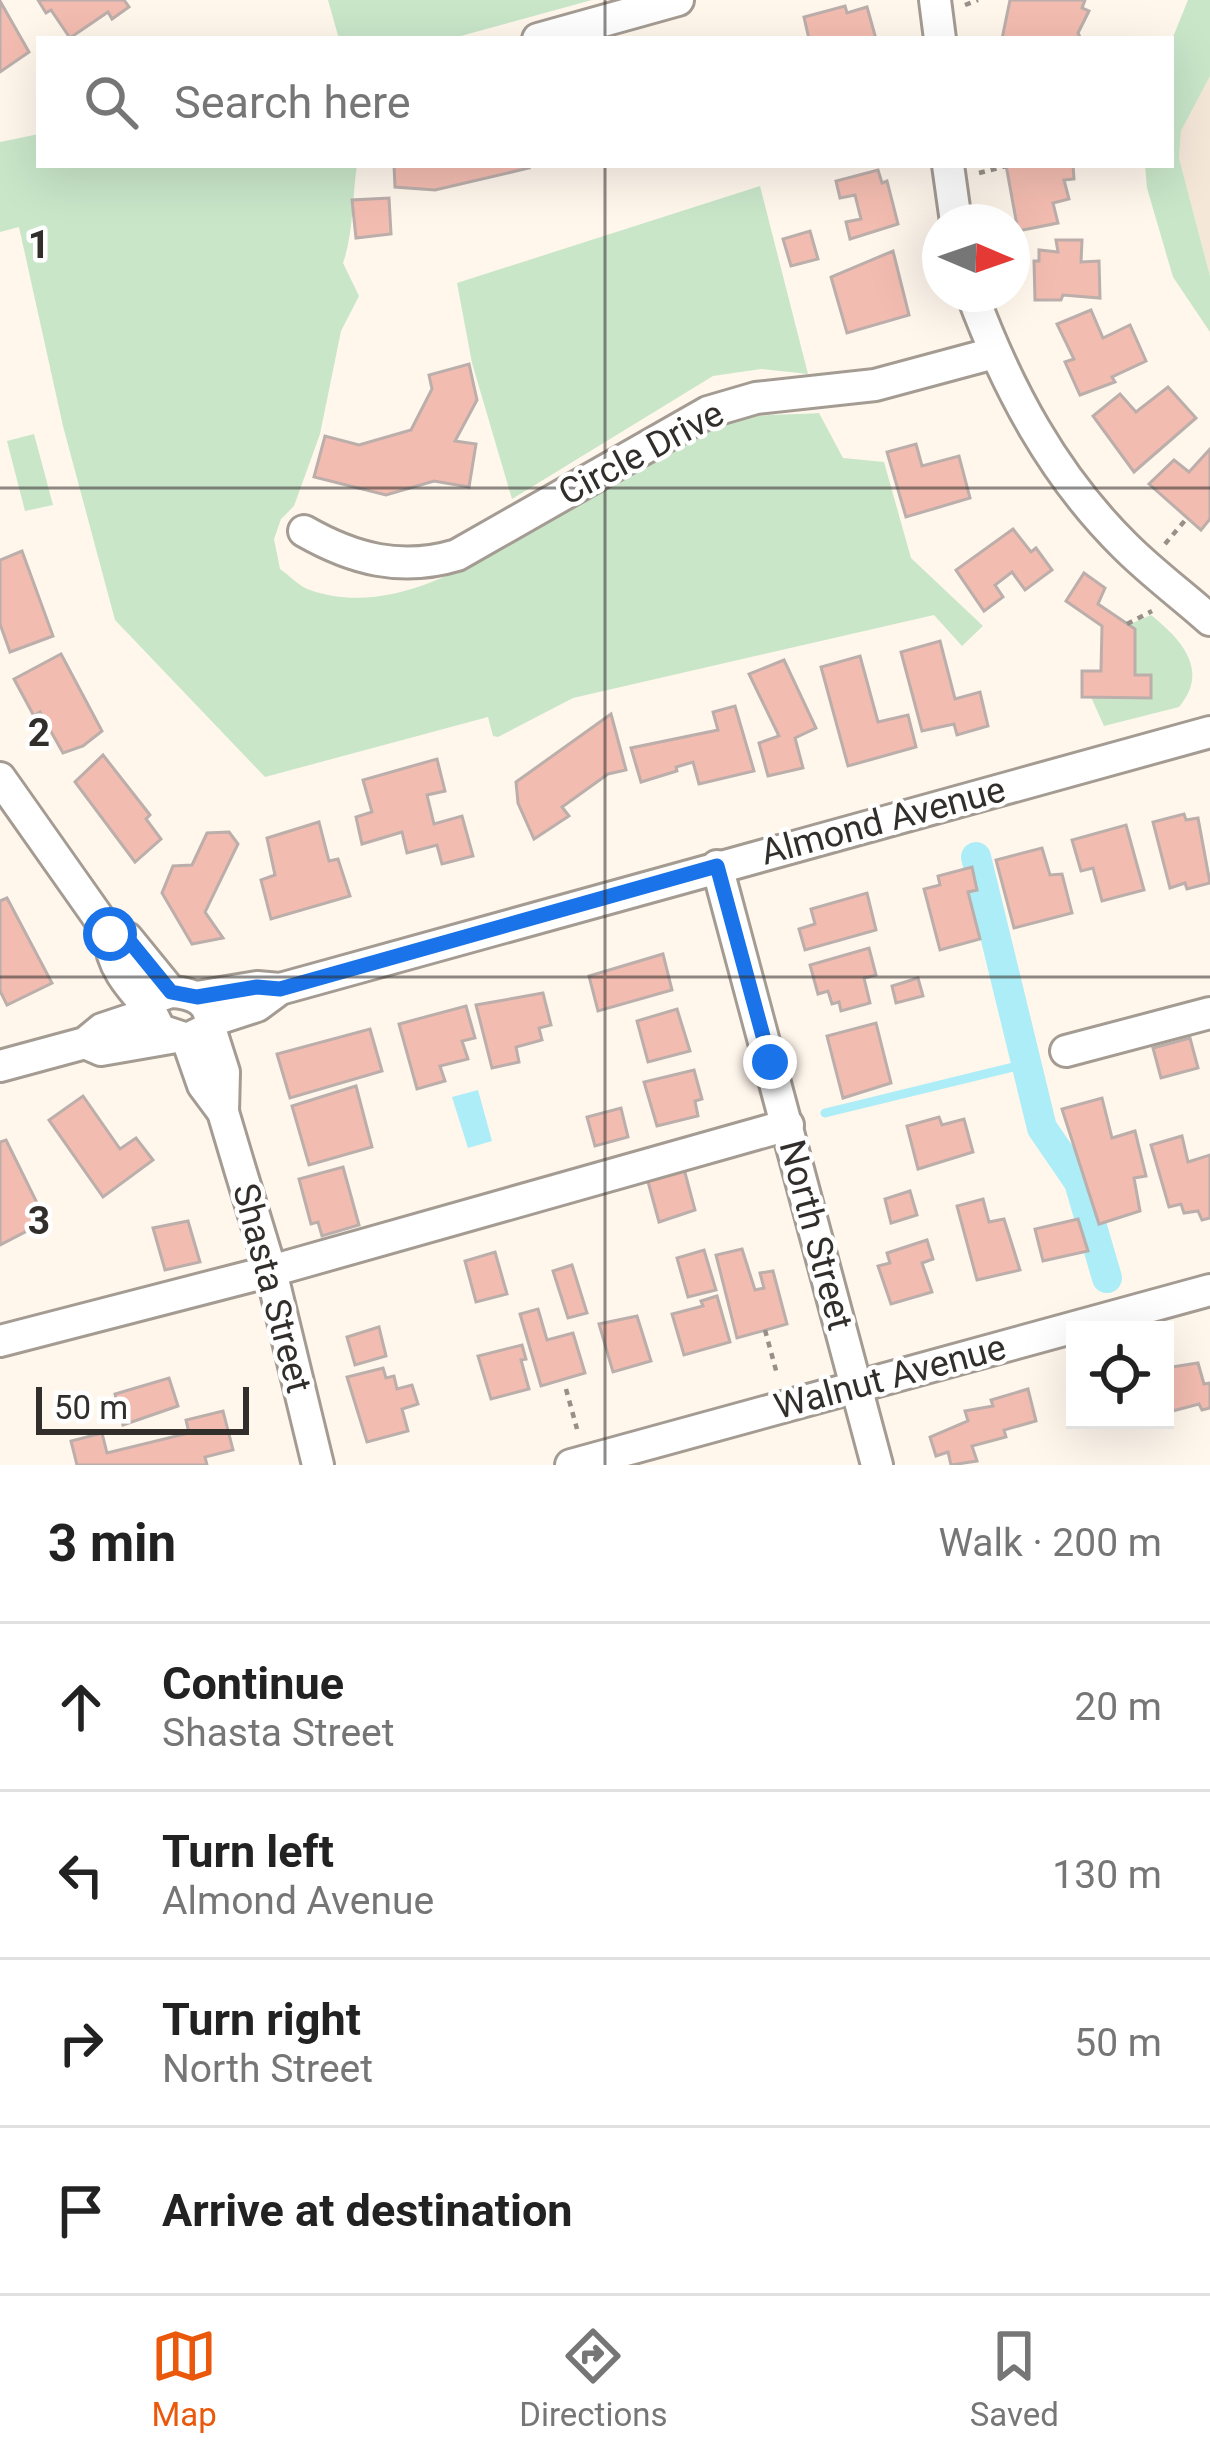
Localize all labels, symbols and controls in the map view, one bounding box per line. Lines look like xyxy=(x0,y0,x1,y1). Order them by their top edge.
search box xyxy=(36,36,1174,168)
icon: search xyxy=(78,69,144,135)
text: Search here xyxy=(174,76,411,129)
north arrow xyxy=(922,204,1030,312)
text: 1 xyxy=(28,222,50,268)
street label: Circle Drive xyxy=(551,392,731,514)
text: 2 xyxy=(28,710,50,756)
street label: Almond Avenue xyxy=(756,768,1010,874)
route start xyxy=(83,907,137,961)
route end xyxy=(743,1035,797,1089)
street label: North Street xyxy=(771,1135,861,1335)
street label: Shasta Street xyxy=(224,1179,320,1397)
text: 3 xyxy=(28,1198,50,1244)
map controls xyxy=(1066,1321,1174,1429)
button: locate xyxy=(1066,1321,1174,1429)
street label: Walnut Avenue xyxy=(770,1326,1010,1428)
scale bar xyxy=(36,1381,249,1434)
text: 50 m xyxy=(54,1388,128,1427)
text: 3 min xyxy=(48,1514,176,1573)
text: Walk · 200 m xyxy=(938,1520,1162,1566)
text: Continue xyxy=(162,1657,344,1710)
icon: ahead xyxy=(48,1674,114,1740)
text: 20 m xyxy=(1074,1684,1162,1730)
text: Shasta Street xyxy=(162,1710,395,1756)
text: Turn left xyxy=(162,1825,334,1878)
icon: left xyxy=(48,1842,114,1908)
text: 130 m xyxy=(1052,1852,1162,1898)
text: Almond Avenue xyxy=(162,1878,434,1924)
text: Turn right xyxy=(162,1993,361,2046)
icon: right xyxy=(48,2010,114,2076)
text: 50 m xyxy=(1074,2020,1162,2066)
text: North Street xyxy=(162,2046,373,2092)
icon: arrive xyxy=(48,2178,114,2244)
text: Arrive at destination xyxy=(162,2184,573,2237)
tab: Map xyxy=(151,2323,217,2434)
tab: Directions xyxy=(519,2323,668,2434)
tab: Saved xyxy=(970,2323,1059,2434)

